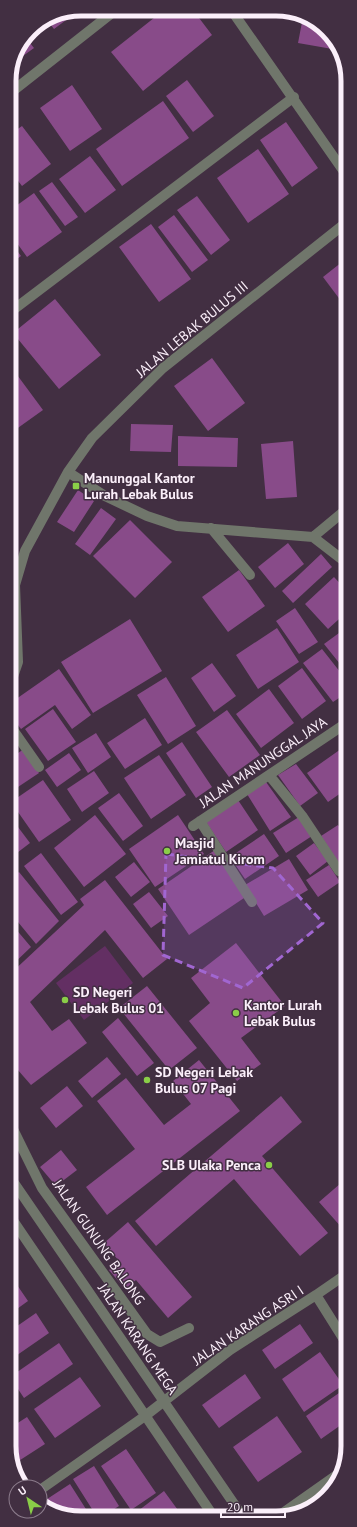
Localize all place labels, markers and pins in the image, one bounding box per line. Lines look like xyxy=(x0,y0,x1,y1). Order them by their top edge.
place label: Manunggal Kantor Lurah Lebak Bulus xyxy=(84,469,195,503)
marker: Manunggal Kantor Lurah Lebak Bulus xyxy=(71,481,81,491)
place label: Masjid Jamiatul Kirom xyxy=(174,834,265,868)
marker: Masjid Jamiatul Kirom xyxy=(162,846,172,856)
place label: SD Negeri Lebak Bulus 01 xyxy=(73,983,164,1017)
marker: SD Negeri Lebak Bulus 01 xyxy=(60,995,70,1005)
place label: Kantor Lurah Lebak Bulus xyxy=(244,996,322,1030)
marker: Kantor Lurah Lebak Bulus xyxy=(231,1008,241,1018)
place label: SD Negeri Lebak Bulus 07 Pagi xyxy=(155,1063,253,1097)
marker: SD Negeri Lebak Bulus 07 Pagi xyxy=(142,1075,152,1085)
place label: SLB Ulaka Penca xyxy=(162,1156,261,1174)
marker: SLB Ulaka Penca xyxy=(264,1160,274,1170)

